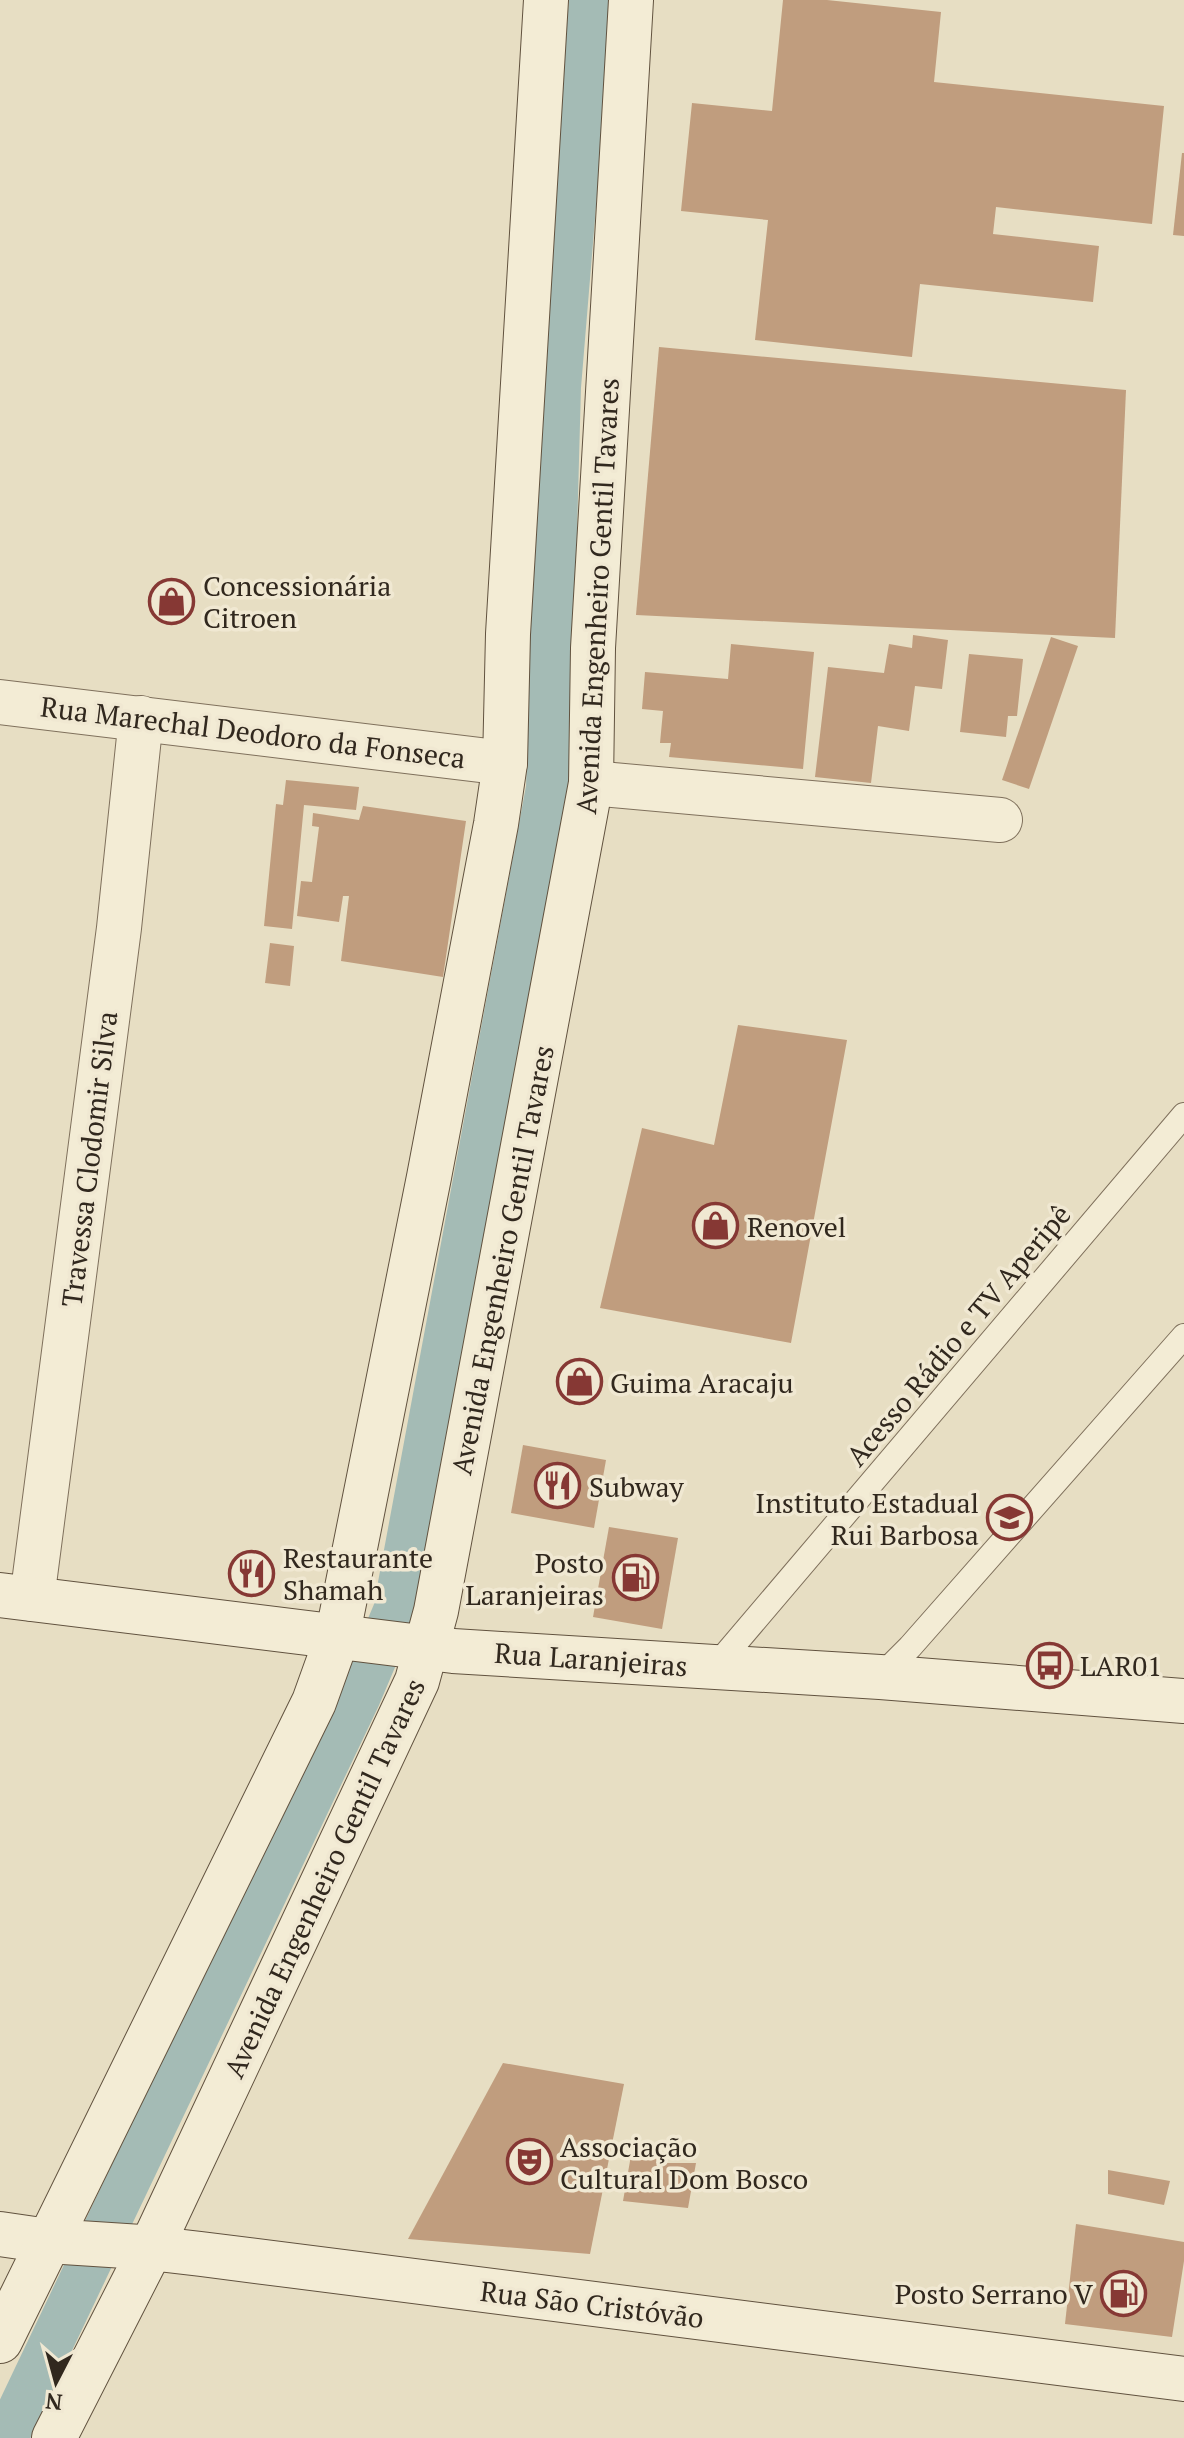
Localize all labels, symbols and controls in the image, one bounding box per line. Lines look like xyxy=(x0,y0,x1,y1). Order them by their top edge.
street label: Avenida Engenheiro Gentil Tavares xyxy=(567,377,627,815)
place label: Concessionária Citroen xyxy=(203,567,391,636)
shop icon: Concessionária Citroen xyxy=(148,577,196,625)
street label: Rua Marechal Deodoro da Fonseca xyxy=(39,688,467,776)
street label: Travessa Clodomir Silva xyxy=(52,1009,126,1309)
street label: Avenida Engenheiro Gentil Tavares xyxy=(442,1042,562,1478)
street label: Acesso Rádio e TV Aperipê xyxy=(838,1197,1078,1473)
shop icon: Renovel xyxy=(692,1202,740,1250)
place label: Renovel xyxy=(747,1208,846,1245)
shop icon: Guima Aracaju xyxy=(555,1358,603,1406)
place label: Guima Aracaju xyxy=(610,1364,794,1401)
restaurant icon: Subway xyxy=(534,1462,582,1510)
place label: Subway xyxy=(589,1468,685,1505)
place label: Instituto Estadual Rui Barbosa xyxy=(755,1484,979,1553)
school or university icon: Instituto Estadual Rui Barbosa xyxy=(986,1494,1034,1542)
place label: Restaurante Shamah xyxy=(283,1539,433,1608)
place label: Posto Laranjeiras xyxy=(465,1544,604,1613)
restaurant icon: Restaurante Shamah xyxy=(228,1549,276,1597)
fuel station icon: Posto Laranjeiras xyxy=(611,1554,659,1602)
street label: Rua Laranjeiras xyxy=(493,1634,689,1684)
bus stop icon: LAR01 xyxy=(1025,1641,1073,1689)
place label: LAR01 xyxy=(1080,1647,1162,1684)
street label: Avenida Engenheiro Gentil Tavares xyxy=(215,1672,433,2084)
place label: Associação Cultural Dom Bosco xyxy=(560,2128,808,2197)
theatre icon: Associação Cultural Dom Bosco xyxy=(505,2138,553,2186)
fuel station icon: Posto Serrano V xyxy=(1100,2269,1148,2317)
street label: Rua São Cristóvão xyxy=(478,2272,706,2336)
place label: Posto Serrano V xyxy=(895,2275,1094,2312)
north arrow xyxy=(16,2342,96,2422)
text: N xyxy=(44,2387,64,2418)

